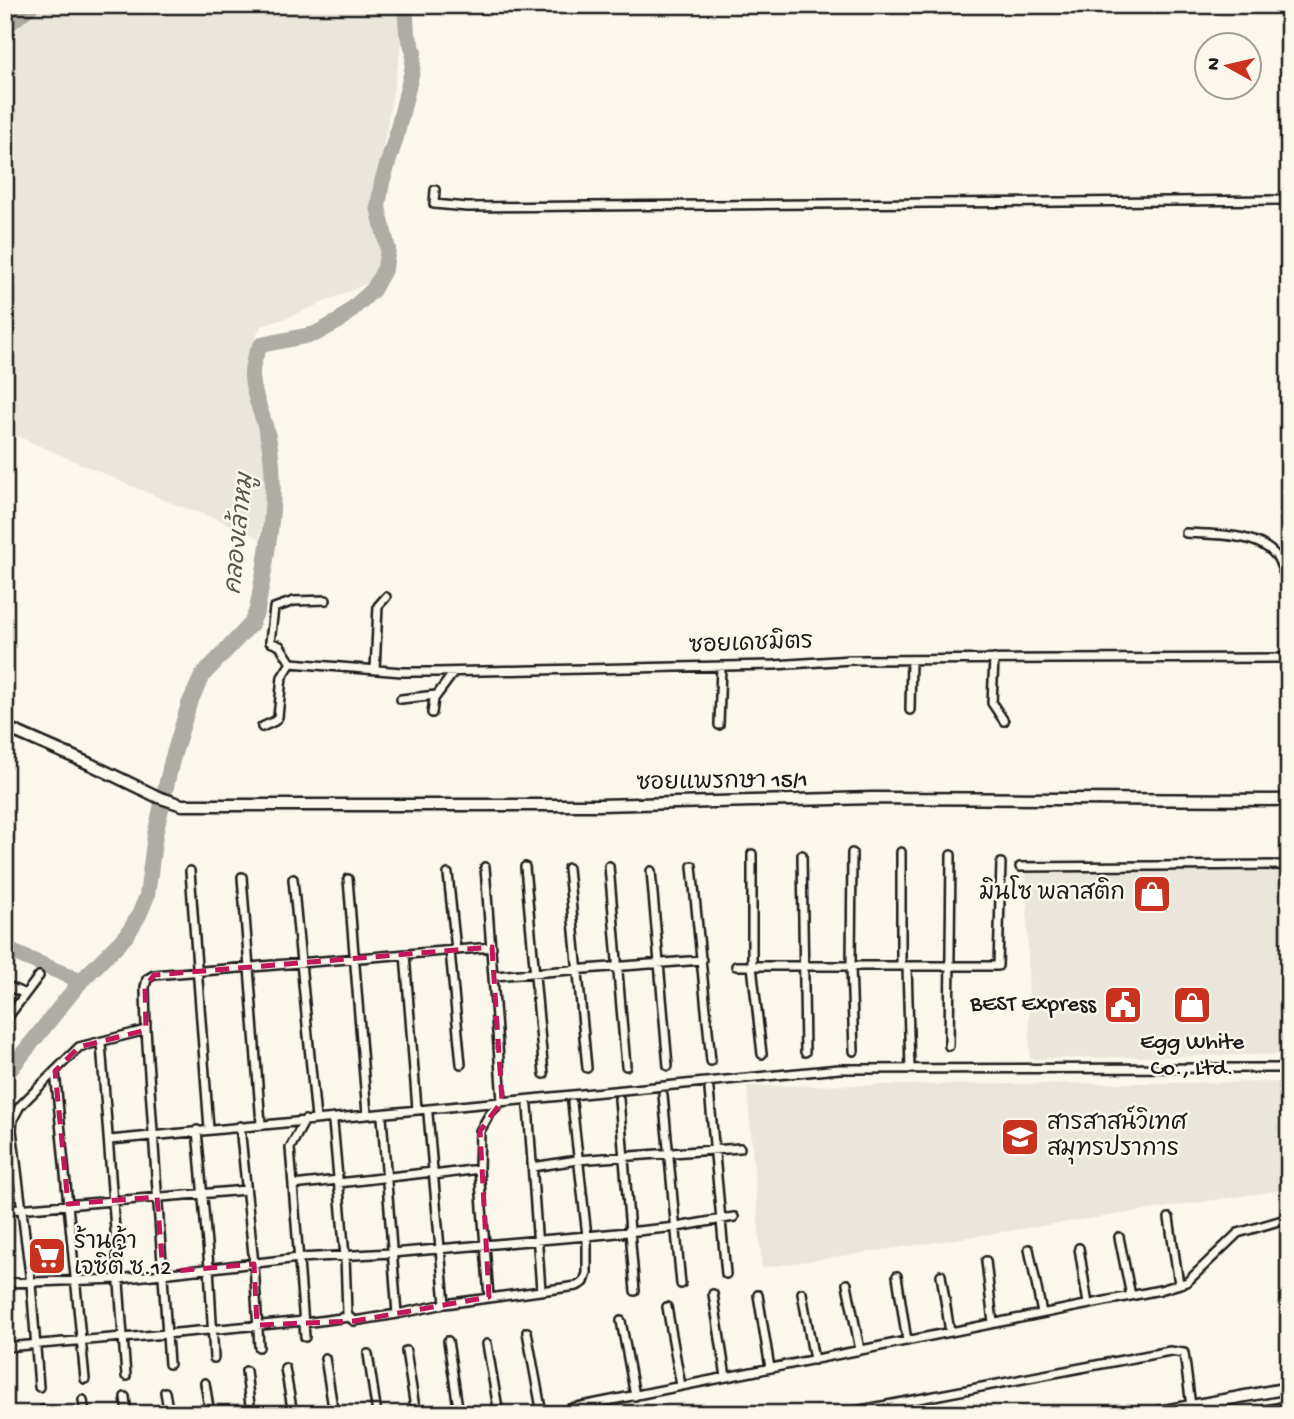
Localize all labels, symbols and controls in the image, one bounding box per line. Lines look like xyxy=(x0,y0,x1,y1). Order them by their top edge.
north arrow xyxy=(1192,32,1262,102)
text: N xyxy=(1202,56,1227,72)
water label: คลองเล้าหมู xyxy=(216,470,262,596)
street label: ซอยเดชมิตร xyxy=(688,625,814,661)
street label: ซอยแพรกษา 15/1 xyxy=(636,768,808,798)
shop icon: มินโซ พลาสติก xyxy=(1131,873,1173,915)
place label: มินโซ พลาสติก xyxy=(979,875,1125,908)
public building icon: BEST Express xyxy=(1102,984,1144,1026)
shop icon: Egg White Co., Ltd. xyxy=(1171,984,1213,1026)
place label: BEST Express xyxy=(969,992,1097,1019)
place label: Egg White Co., Ltd. xyxy=(1140,1030,1245,1083)
place label: สารสาสน์วิเทศ สมุทรปราการ xyxy=(1047,1105,1188,1165)
school or university icon: สารสาสน์วิเทศ สมุทรปราการ xyxy=(999,1116,1041,1158)
place label: ร้านค้า เจซิตี้ ซ.12 xyxy=(74,1225,171,1283)
supermarket icon: ร้านค้า เจซิตี้ ซ.12 xyxy=(26,1235,68,1277)

